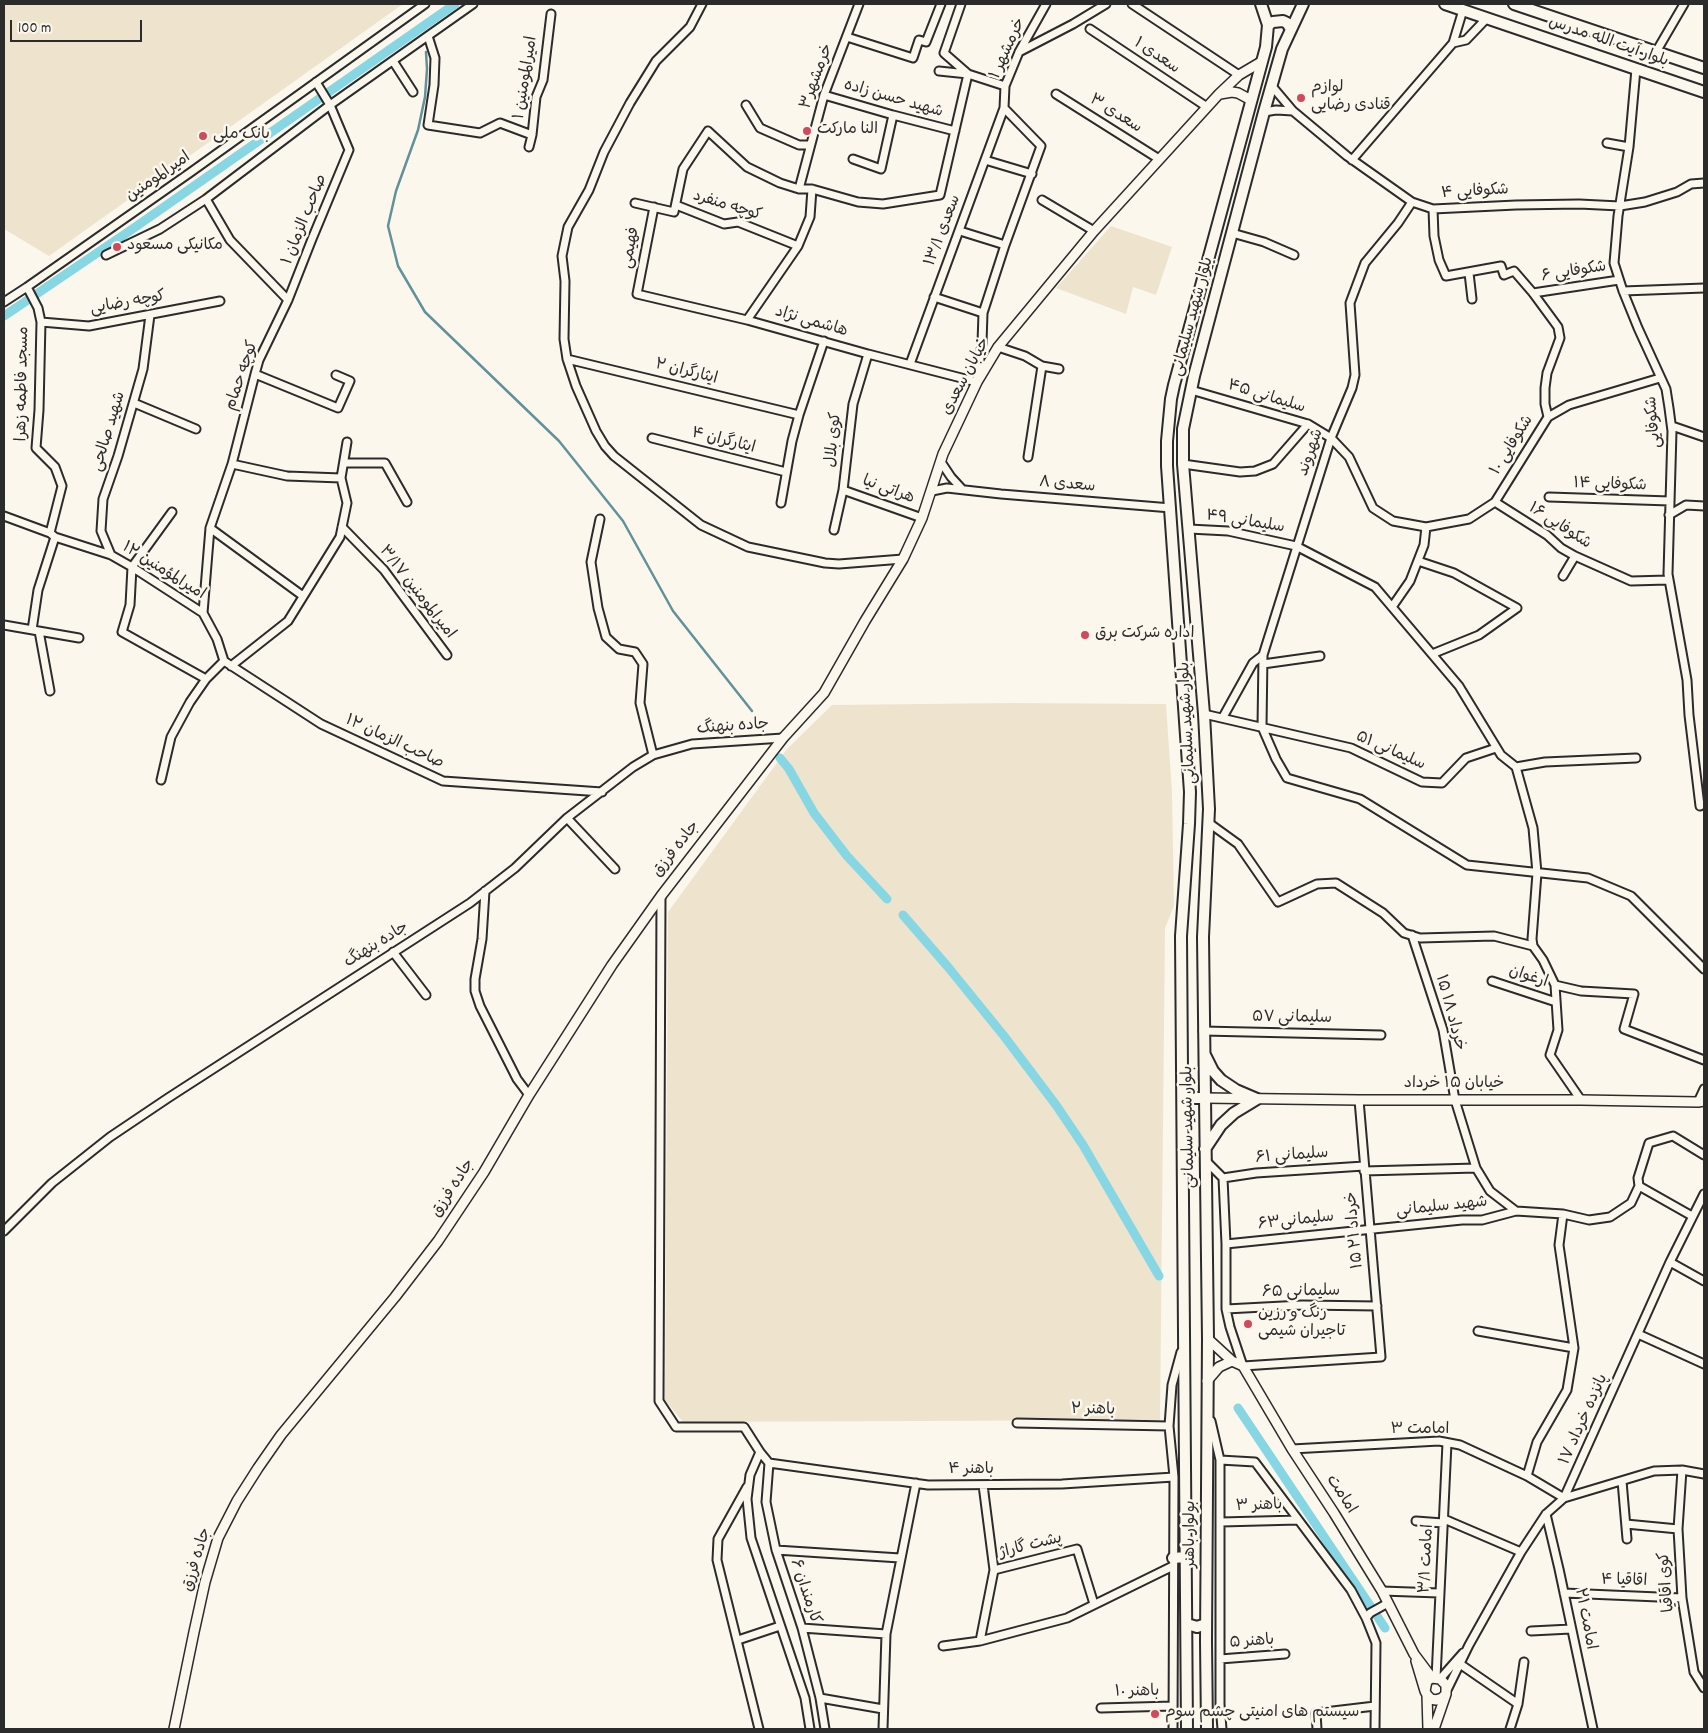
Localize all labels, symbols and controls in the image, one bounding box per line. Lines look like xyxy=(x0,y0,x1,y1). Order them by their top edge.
scale bar xyxy=(12,10,145,42)
street label: بلوار آیت الله مدرس xyxy=(1546,13,1670,73)
street label: خرمشهر ۱ xyxy=(987,16,1031,82)
text: 100 m xyxy=(18,18,51,40)
street label: امیرالمومنین ۱ xyxy=(511,35,543,121)
street label: سعدی ۱ xyxy=(1129,35,1183,79)
street label: خرمشهر۳ xyxy=(797,42,839,112)
street label: شهید حسن زاده xyxy=(841,77,945,123)
place label: لوازم قنادی رضایی xyxy=(1311,79,1391,117)
street label: سعدی ۳ xyxy=(1085,91,1145,139)
marker: لوازم قنادی رضایی xyxy=(1295,92,1307,104)
place label: النا مارکت xyxy=(817,121,878,141)
marker: النا مارکت xyxy=(801,125,813,137)
place label: بانک ملی xyxy=(213,126,270,146)
marker: بانک ملی xyxy=(197,130,209,142)
street label: امیرالمومنین xyxy=(123,149,195,207)
street label: صاحب الزمان ۱ xyxy=(279,172,333,268)
street label: شکوفایی ۴ xyxy=(1441,182,1509,204)
street label: کوچه منفرد xyxy=(690,187,764,227)
street label: سعدی ۱۳/۱ xyxy=(922,193,966,269)
street label: فهیمی xyxy=(619,226,645,270)
place label: مکانیکی مسعود xyxy=(127,237,223,257)
marker: مکانیکی مسعود xyxy=(111,241,123,253)
street label: بلوار شهید سلیمانی xyxy=(1169,255,1219,379)
street label: شکوفایی ۶ xyxy=(1540,258,1608,288)
street label: کوچه رضایی xyxy=(89,288,167,320)
street label: هاشمی نژاد xyxy=(772,303,850,343)
street label: مسجد فاطمه زهرا xyxy=(13,326,35,442)
street label: خیابان سعدی xyxy=(939,335,995,419)
street label: کوچه حمام xyxy=(222,339,264,413)
street label: ایثارگران ۲ xyxy=(653,356,719,390)
street label: سلیمانی ۴۵ xyxy=(1225,377,1307,419)
street label: شهید صالحی xyxy=(89,390,131,474)
street label: شکوفایی xyxy=(1643,395,1667,449)
street label: کوی بلال xyxy=(823,412,847,468)
street label: شکوفایی ۱۰ xyxy=(1487,413,1539,479)
street label: ایثارگران ۴ xyxy=(689,425,757,459)
street label: شهروند xyxy=(1295,427,1329,479)
street label: هراتی نیا xyxy=(859,473,917,509)
street label: سعدی ۸ xyxy=(1038,474,1096,498)
street label: شکوفایی ۱۴ xyxy=(1573,475,1647,497)
street label: شکوفایی ۱۶ xyxy=(1524,500,1594,554)
street label: سلیمانی ۴۹ xyxy=(1204,507,1286,539)
street label: امیرالمؤمنین ۱۲ xyxy=(118,539,208,605)
street label: امیرالمومنین ۳/۱۷ xyxy=(374,543,458,643)
place label: اداره شرکت برق xyxy=(1095,625,1195,645)
marker: اداره شرکت برق xyxy=(1079,629,1091,641)
street label: بلوار شهید سلیمانی xyxy=(1176,661,1202,785)
street label: صاحب الزمان ۱۲ xyxy=(342,712,446,774)
street label: جاده بنهنگ xyxy=(696,716,770,740)
street label: سلیمانی ۵۱ xyxy=(1352,728,1428,776)
street label: جاده فرزق xyxy=(649,818,705,882)
street label: جاده بنهنگ xyxy=(341,919,413,973)
street label: ارغوان xyxy=(1506,963,1550,993)
street label: ۱۵ خرداد ۱۸ xyxy=(1430,973,1468,1053)
street label: سلیمانی ۵۷ xyxy=(1252,1009,1332,1029)
street label: بلوار شهید سلیمانی xyxy=(1179,1066,1201,1188)
street label: خیابان ۱۵ خرداد xyxy=(1404,1075,1504,1095)
street label: سلیمانی ۶۱ xyxy=(1255,1145,1329,1169)
street label: جاده فرزق xyxy=(428,1156,480,1222)
street label: ۱۵ خرداد ۲١ xyxy=(1343,1191,1369,1269)
street label: شهید سلیمانی xyxy=(1395,1194,1489,1222)
street label: سلیمانی۶۳ xyxy=(1257,1208,1335,1236)
street label: سلیمانی ۶۵ xyxy=(1262,1283,1340,1303)
place label: رنگ و رزین تاجیران شیمی xyxy=(1258,1305,1345,1343)
marker: رنگ و رزین تاجیران شیمی xyxy=(1242,1318,1254,1330)
street label: پانزده خرداد ۱۷ xyxy=(1556,1372,1614,1468)
street label: باهنر ۲ xyxy=(1071,1401,1115,1421)
street label: امامت ۳ xyxy=(1390,1421,1450,1441)
street label: باهنر ۴ xyxy=(948,1461,994,1481)
street label: امامت xyxy=(1320,1472,1360,1518)
street label: باهنر ۳ xyxy=(1235,1497,1283,1517)
street label: بولوار باهنر xyxy=(1182,1500,1202,1568)
street label: امامت ۳/۱ xyxy=(1417,1524,1439,1594)
street label: جاده فرزق xyxy=(179,1526,217,1594)
street label: پشت گاراژ xyxy=(998,1530,1064,1564)
street label: کوی اقاقیا xyxy=(1656,1551,1680,1613)
street label: کارمندان ۶ xyxy=(785,1557,823,1627)
street label: اقاقیا ۴ xyxy=(1600,1572,1648,1592)
street label: امامت ۲۱ xyxy=(1569,1586,1599,1652)
street label: باهنر ۵ xyxy=(1229,1632,1275,1654)
street label: باهنر ۱۰ xyxy=(1114,1683,1160,1703)
place label: سیستم های امنیتی چشم سوم xyxy=(1165,1704,1359,1724)
marker: سیستم های امنیتی چشم سوم xyxy=(1149,1708,1161,1720)

